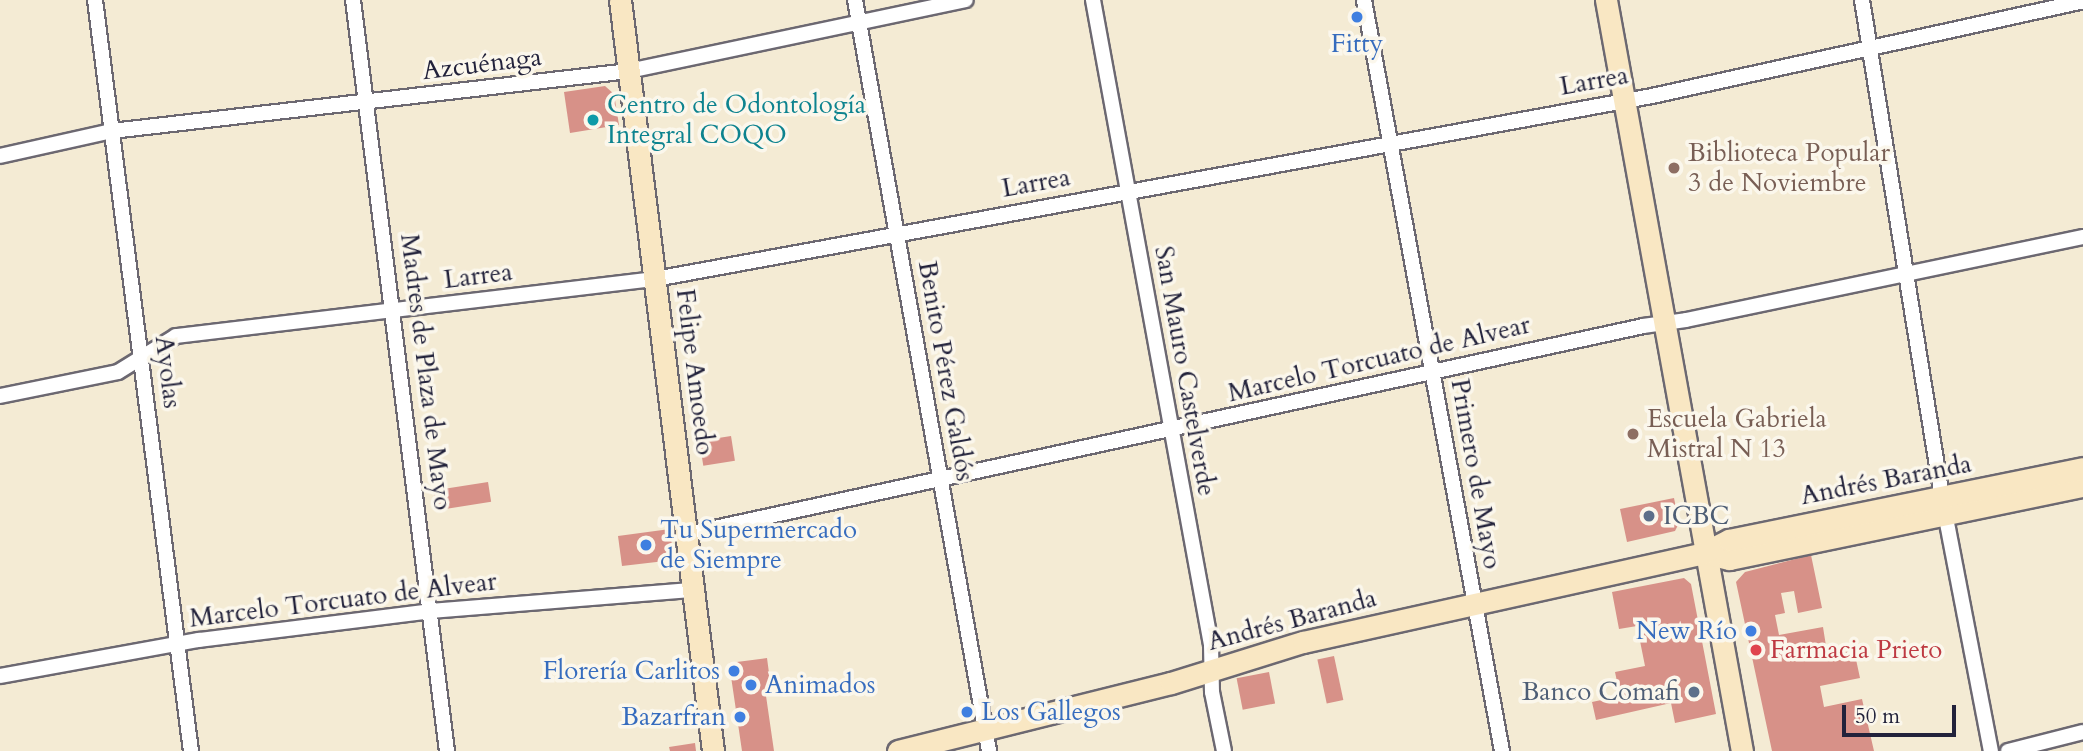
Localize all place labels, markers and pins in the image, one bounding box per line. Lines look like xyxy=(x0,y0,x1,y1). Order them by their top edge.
marker: Fitty xyxy=(1349,9,1365,25)
place label: Fitty xyxy=(1331,28,1383,60)
place label: Centro de Odontología Integral COQO xyxy=(607,89,866,150)
marker: Centro de Odontología Integral COQO xyxy=(585,112,601,128)
place label: Biblioteca Popular 3 de Noviembre xyxy=(1688,137,1890,198)
marker: Biblioteca Popular 3 de Noviembre xyxy=(1666,160,1682,176)
place label: Escuela Gabriela Mistral N 13 xyxy=(1647,403,1827,464)
marker: Escuela Gabriela Mistral N 13 xyxy=(1625,426,1641,442)
place label: ICBC xyxy=(1663,500,1729,532)
marker: ICBC xyxy=(1641,508,1657,524)
place label: Tu Supermercado de Siempre xyxy=(660,514,857,576)
marker: Tu Supermercado de Siempre xyxy=(638,537,654,553)
place label: New Río xyxy=(1636,615,1737,647)
marker: New Río xyxy=(1743,623,1759,639)
place label: Farmacia Prieto xyxy=(1770,634,1942,666)
marker: Farmacia Prieto xyxy=(1748,642,1764,658)
place label: Florería Carlitos xyxy=(543,655,720,687)
marker: Florería Carlitos xyxy=(726,663,742,679)
place label: Animados xyxy=(765,669,875,701)
place label: Banco Comafi xyxy=(1522,676,1680,708)
marker: Animados xyxy=(743,677,759,693)
marker: Banco Comafi xyxy=(1686,684,1702,700)
place label: Los Gallegos xyxy=(981,696,1121,728)
place label: Bazarfran xyxy=(621,701,726,733)
marker: Los Gallegos xyxy=(959,704,975,720)
marker: Bazarfran xyxy=(732,709,748,725)

